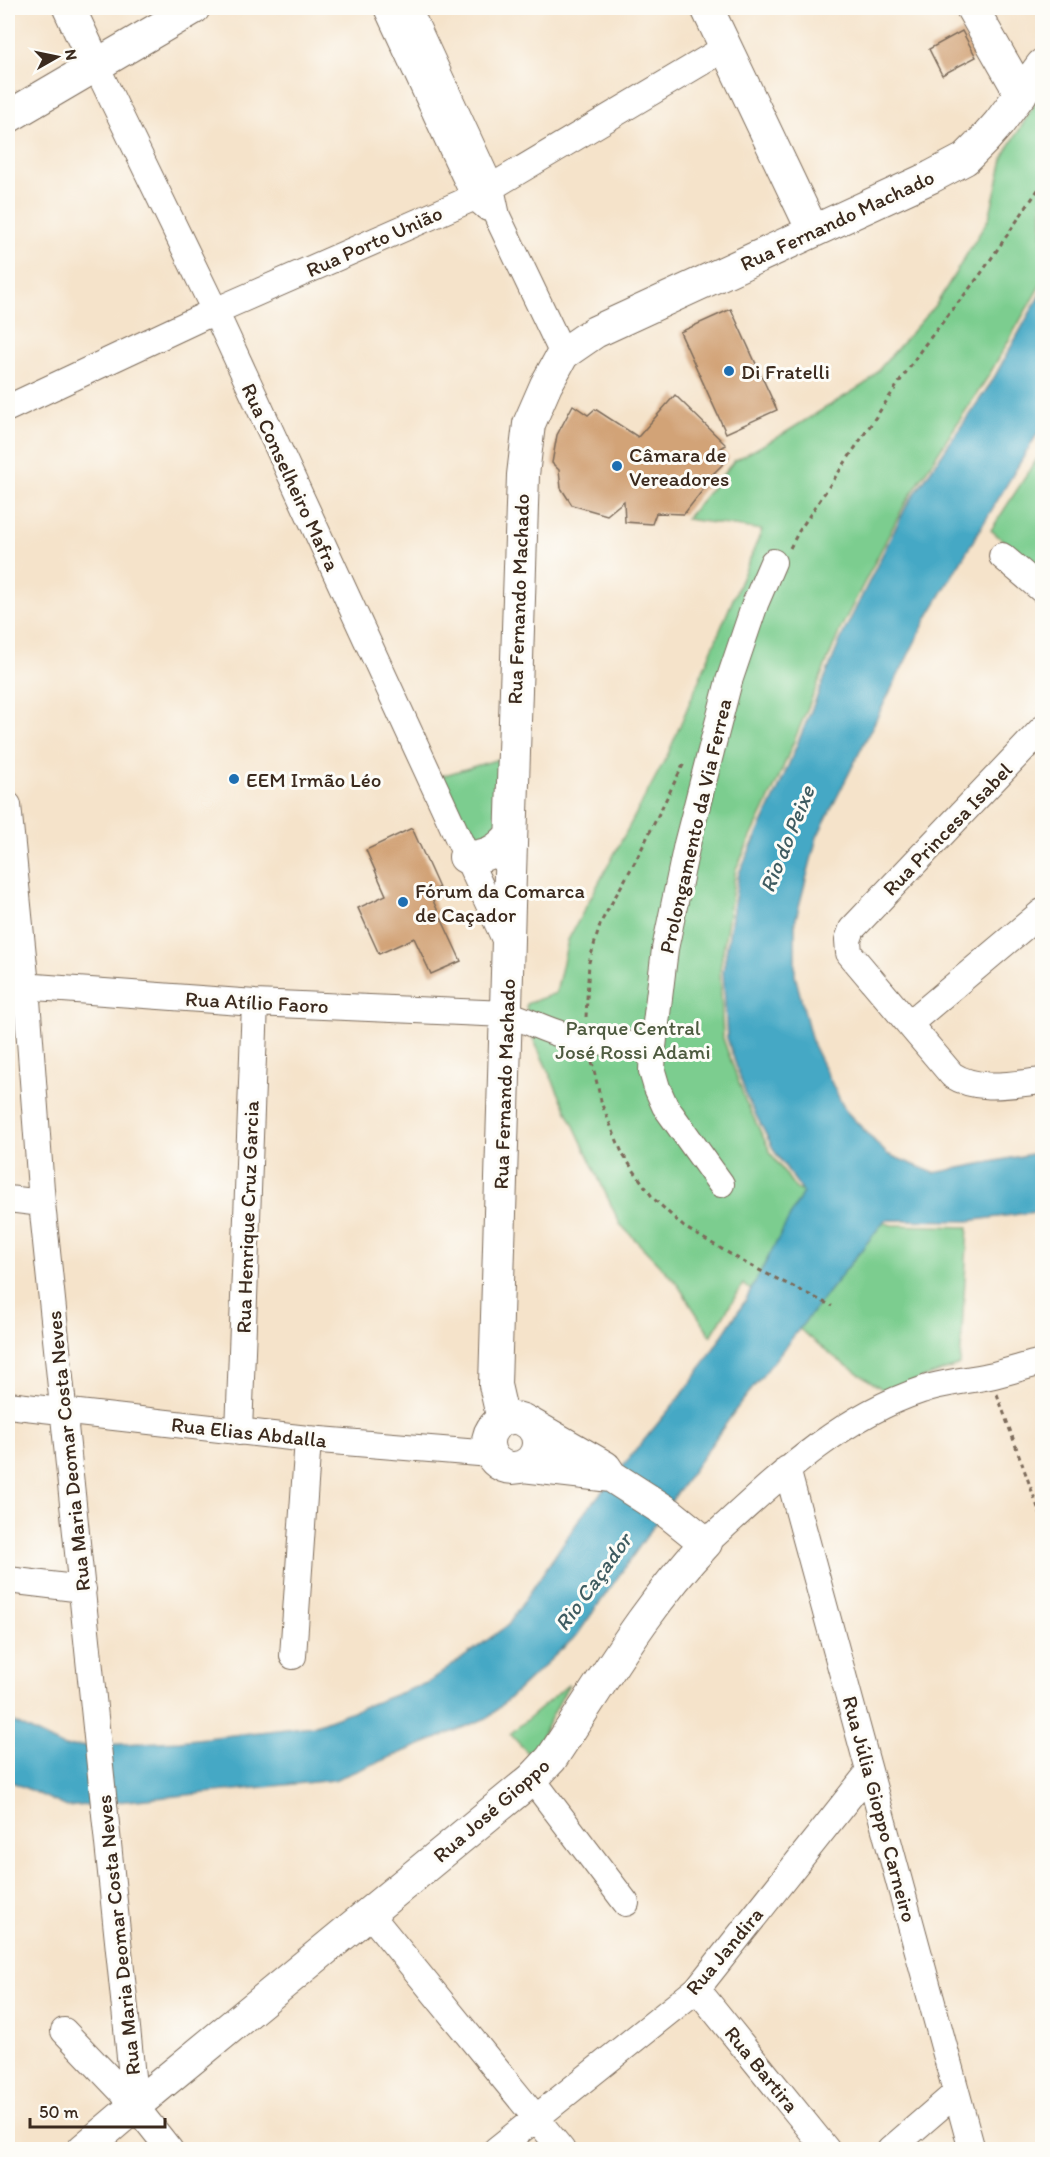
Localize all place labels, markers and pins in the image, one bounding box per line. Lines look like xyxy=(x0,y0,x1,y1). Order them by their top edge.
place label: Di Fratelli xyxy=(741,359,830,384)
marker: Di Fratelli xyxy=(722,364,736,378)
place label: Câmara de Vereadores xyxy=(629,442,729,491)
marker: Câmara de Vereadores xyxy=(610,459,624,473)
place label: EEM Irmão Léo xyxy=(246,767,381,792)
marker: EEM Irmão Léo xyxy=(227,772,241,786)
place label: Fórum da Comarca de Caçador xyxy=(415,878,585,927)
marker: Fórum da Comarca de Caçador xyxy=(396,895,410,909)

